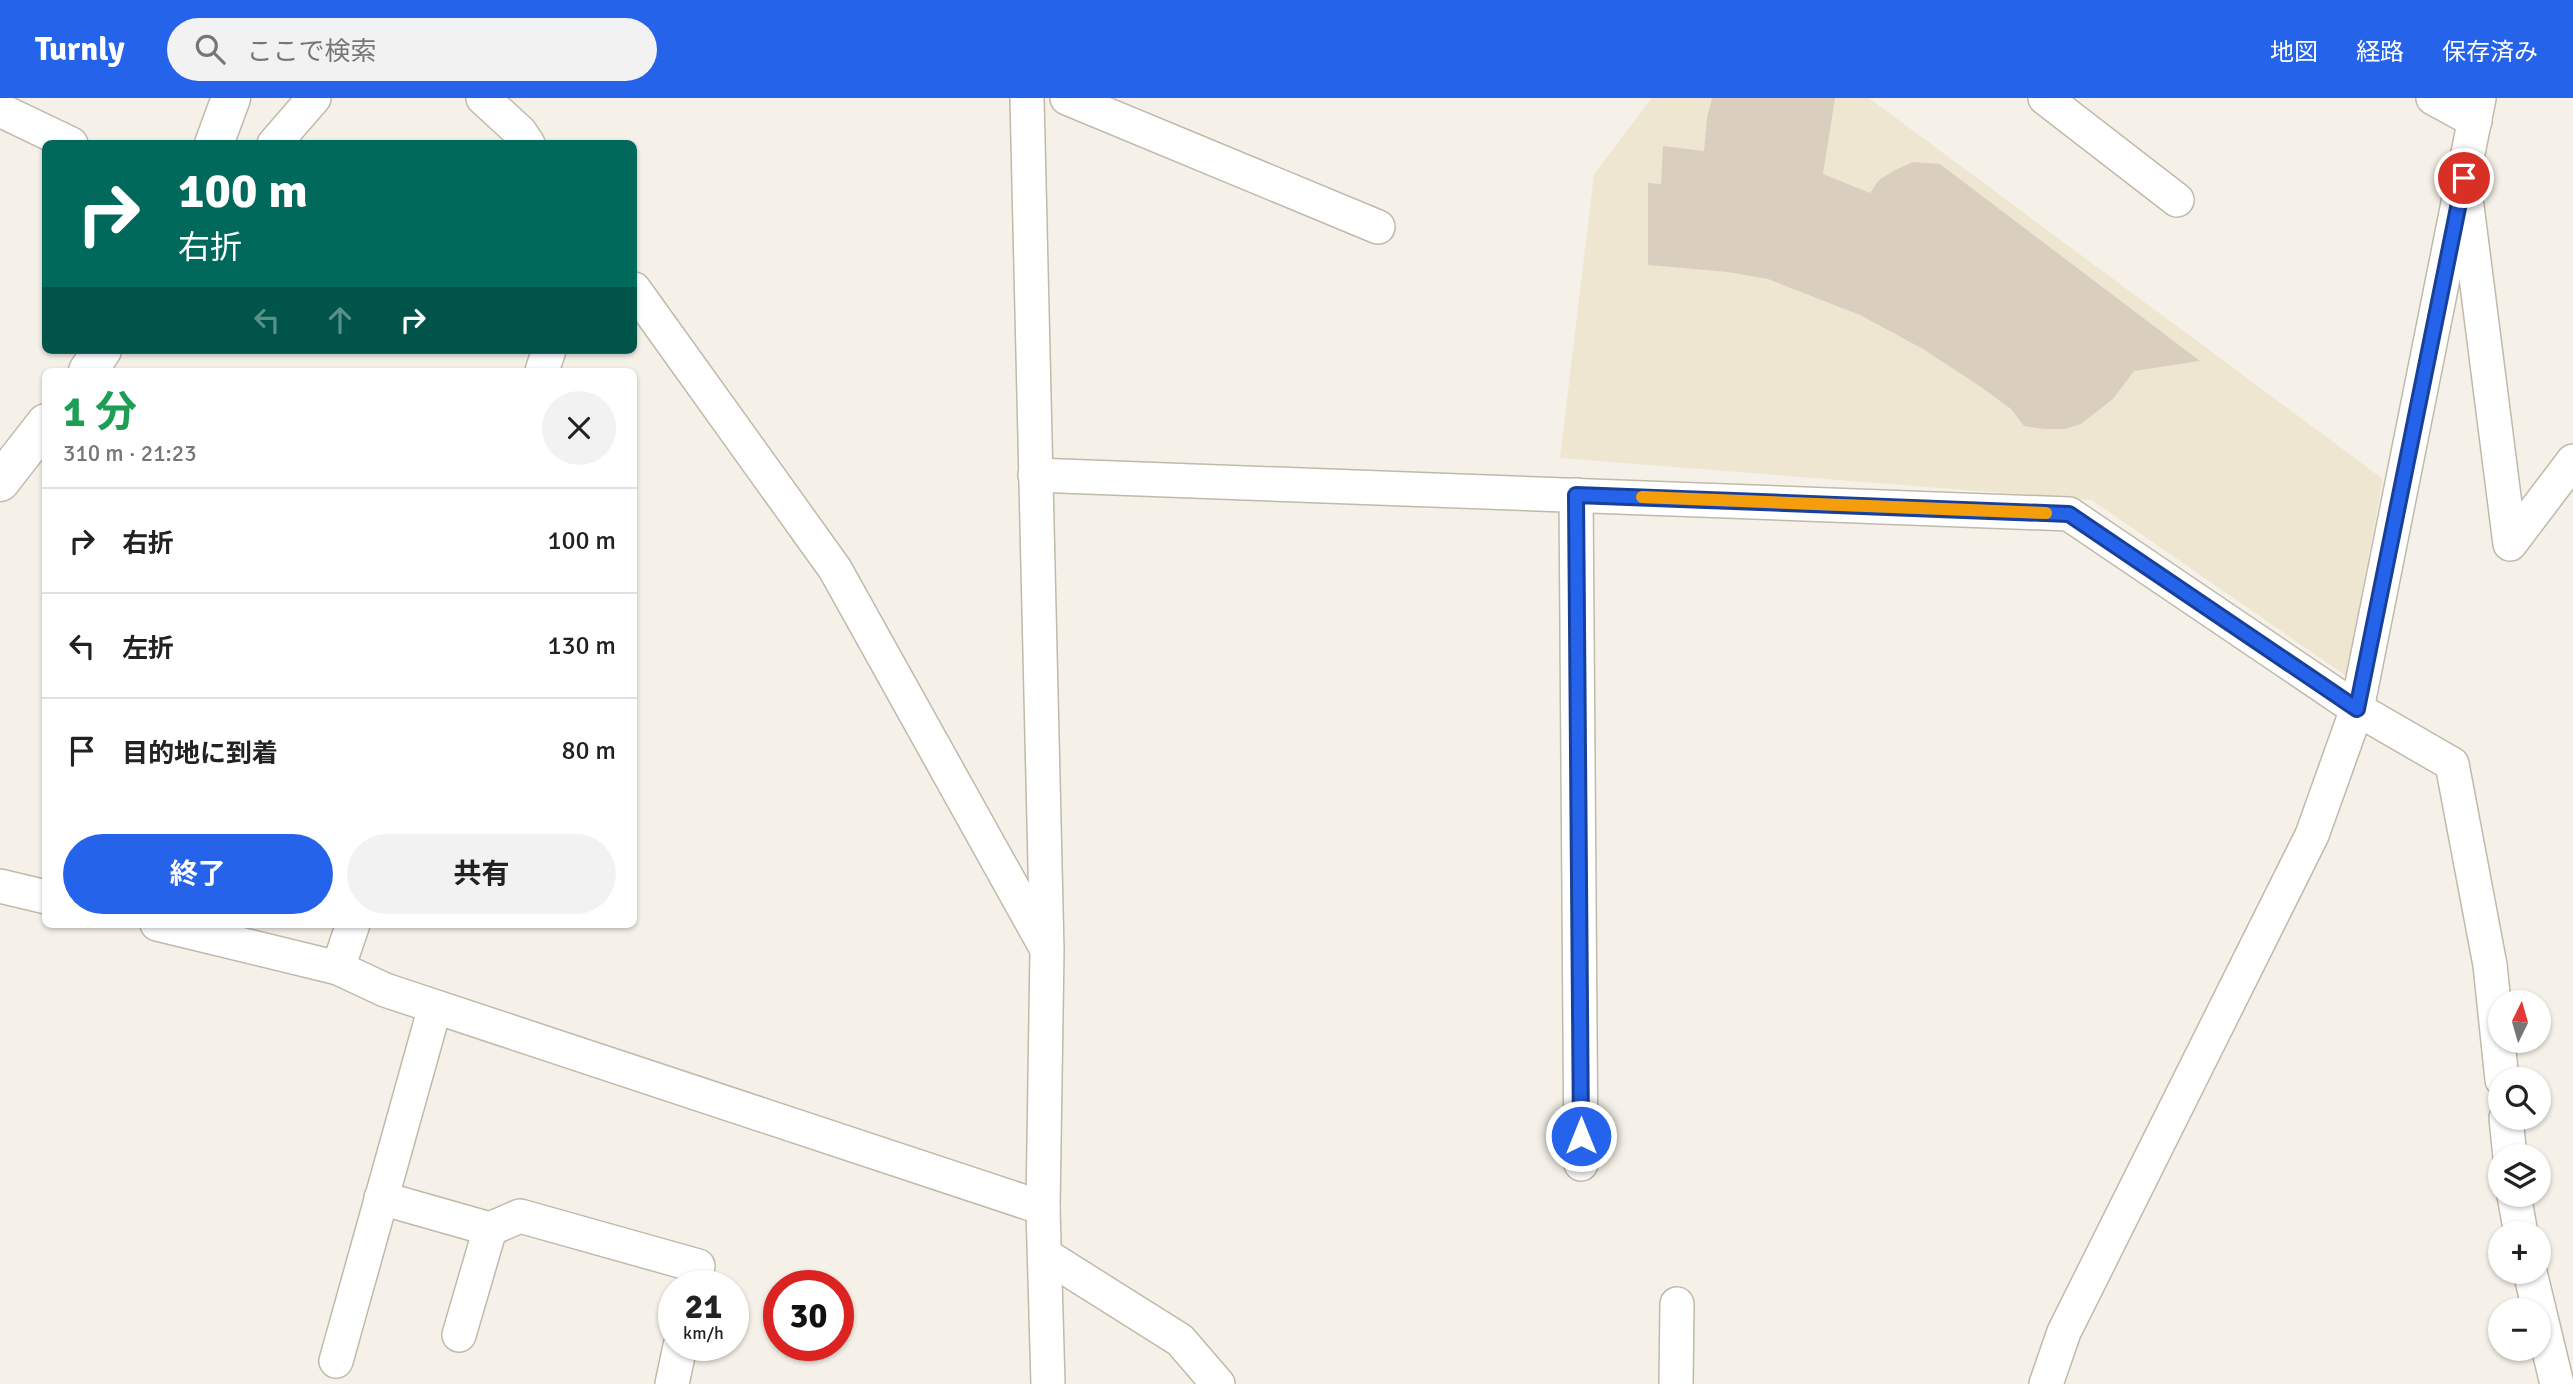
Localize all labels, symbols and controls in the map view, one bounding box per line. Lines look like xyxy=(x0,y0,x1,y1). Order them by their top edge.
search box xyxy=(167,18,657,81)
text: Turnly xyxy=(35,29,125,70)
icon: search xyxy=(191,30,229,68)
text: ここで検索 xyxy=(247,36,377,68)
text: 地図 xyxy=(2270,37,2318,67)
text: 経路 xyxy=(2356,37,2404,67)
text: 保存済み xyxy=(2442,37,2538,67)
pin xyxy=(2434,148,2494,208)
icon: arrive xyxy=(2445,159,2483,197)
text: 100 m xyxy=(178,161,308,221)
icon: right xyxy=(63,168,154,259)
text: 右折 xyxy=(178,228,242,267)
icon: left xyxy=(248,301,286,339)
icon: ahead xyxy=(321,301,359,339)
icon: right xyxy=(394,301,432,339)
text: 1 分 xyxy=(63,387,137,438)
button: close xyxy=(542,391,616,465)
text: 310 m · 21:23 xyxy=(63,439,197,468)
icon: right xyxy=(63,522,101,560)
text: 100 m xyxy=(547,525,616,557)
text: 右折 xyxy=(122,528,174,560)
icon: left xyxy=(63,627,101,665)
text: 130 m xyxy=(547,630,616,662)
text: 左折 xyxy=(122,633,174,665)
icon: arrive xyxy=(63,732,101,770)
text: 80 m xyxy=(561,735,616,767)
text: 目的地に到着 xyxy=(122,738,278,770)
button: 終了 xyxy=(63,834,333,914)
button: 共有 xyxy=(347,834,616,914)
north arrow xyxy=(2488,990,2552,1054)
map controls xyxy=(2488,990,2551,1361)
button: search xyxy=(2488,1067,2551,1130)
position arrow xyxy=(1544,1099,1618,1173)
button: layers xyxy=(2488,1144,2551,1207)
button: + xyxy=(2488,1221,2551,1284)
speed limit sign: 30 xyxy=(763,1270,854,1361)
text: 21 xyxy=(685,1285,722,1328)
button: − xyxy=(2488,1298,2551,1361)
text: km/h xyxy=(683,1322,724,1344)

